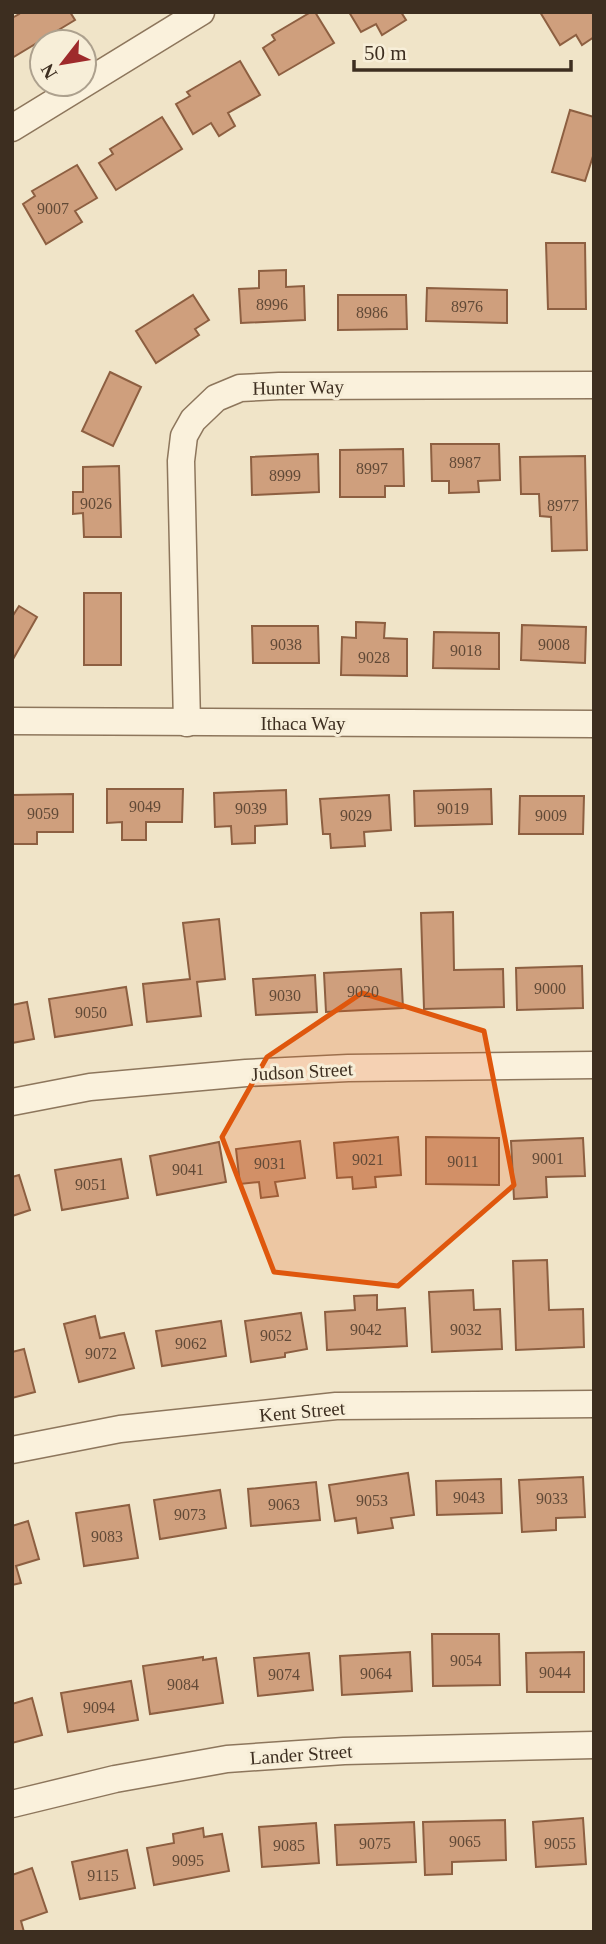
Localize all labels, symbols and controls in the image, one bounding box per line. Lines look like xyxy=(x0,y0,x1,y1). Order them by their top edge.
north arrow xyxy=(28,28,98,98)
scale bar xyxy=(354,28,571,72)
text: 50 m xyxy=(364,41,407,65)
text: N xyxy=(36,60,61,83)
house number: 9007 xyxy=(37,200,69,217)
house number: 8996 xyxy=(256,296,288,313)
house number: 8976 xyxy=(451,298,483,315)
house number: 8986 xyxy=(356,304,388,321)
street label: Hunter Way xyxy=(252,376,344,399)
house number: 8987 xyxy=(449,454,481,471)
house number: 8997 xyxy=(356,460,388,477)
house number: 8999 xyxy=(269,467,301,484)
house number: 9026 xyxy=(80,495,112,512)
house number: 8977 xyxy=(547,497,579,514)
house number: 9038 xyxy=(270,636,302,653)
house number: 9008 xyxy=(538,636,570,653)
house number: 9018 xyxy=(450,642,482,659)
house number: 9028 xyxy=(358,649,390,666)
street label: Ithaca Way xyxy=(260,713,346,734)
house number: 9049 xyxy=(129,798,161,815)
house number: 9039 xyxy=(235,800,267,817)
house number: 9019 xyxy=(437,800,469,817)
house number: 9059 xyxy=(27,805,59,822)
house number: 9029 xyxy=(340,807,372,824)
house number: 9009 xyxy=(535,807,567,824)
house number: 9000 xyxy=(534,980,566,997)
house number: 9020 xyxy=(347,983,379,1000)
house number: 9030 xyxy=(269,987,301,1004)
house number: 9050 xyxy=(75,1004,107,1021)
street label: Judson Street xyxy=(251,1058,354,1085)
house number: 9001 xyxy=(532,1150,564,1167)
house number: 9021 xyxy=(352,1151,384,1168)
house number: 9011 xyxy=(447,1153,479,1170)
house number: 9031 xyxy=(254,1155,286,1172)
house number: 9041 xyxy=(172,1161,204,1178)
house number: 9051 xyxy=(75,1176,107,1193)
house number: 9042 xyxy=(350,1321,382,1338)
house number: 9032 xyxy=(450,1321,482,1338)
house number: 9052 xyxy=(260,1327,292,1344)
house number: 9062 xyxy=(175,1335,207,1352)
house number: 9072 xyxy=(85,1345,117,1362)
street label: Kent Street xyxy=(258,1397,347,1426)
house number: 9043 xyxy=(453,1489,485,1506)
house number: 9033 xyxy=(536,1490,568,1507)
house number: 9053 xyxy=(356,1492,388,1509)
house number: 9063 xyxy=(268,1496,300,1513)
house number: 9073 xyxy=(174,1506,206,1523)
house number: 9083 xyxy=(91,1528,123,1545)
house number: 9054 xyxy=(450,1652,482,1669)
house number: 9044 xyxy=(539,1664,571,1681)
house number: 9064 xyxy=(360,1665,392,1682)
house number: 9074 xyxy=(268,1666,300,1683)
house number: 9084 xyxy=(167,1676,199,1693)
house number: 9094 xyxy=(83,1699,115,1716)
street label: Lander Street xyxy=(249,1740,354,1769)
house number: 9065 xyxy=(449,1833,481,1850)
house number: 9075 xyxy=(359,1835,391,1852)
house number: 9055 xyxy=(544,1835,576,1852)
house number: 9085 xyxy=(273,1837,305,1854)
house number: 9095 xyxy=(172,1852,204,1869)
house number: 9115 xyxy=(87,1867,119,1884)

